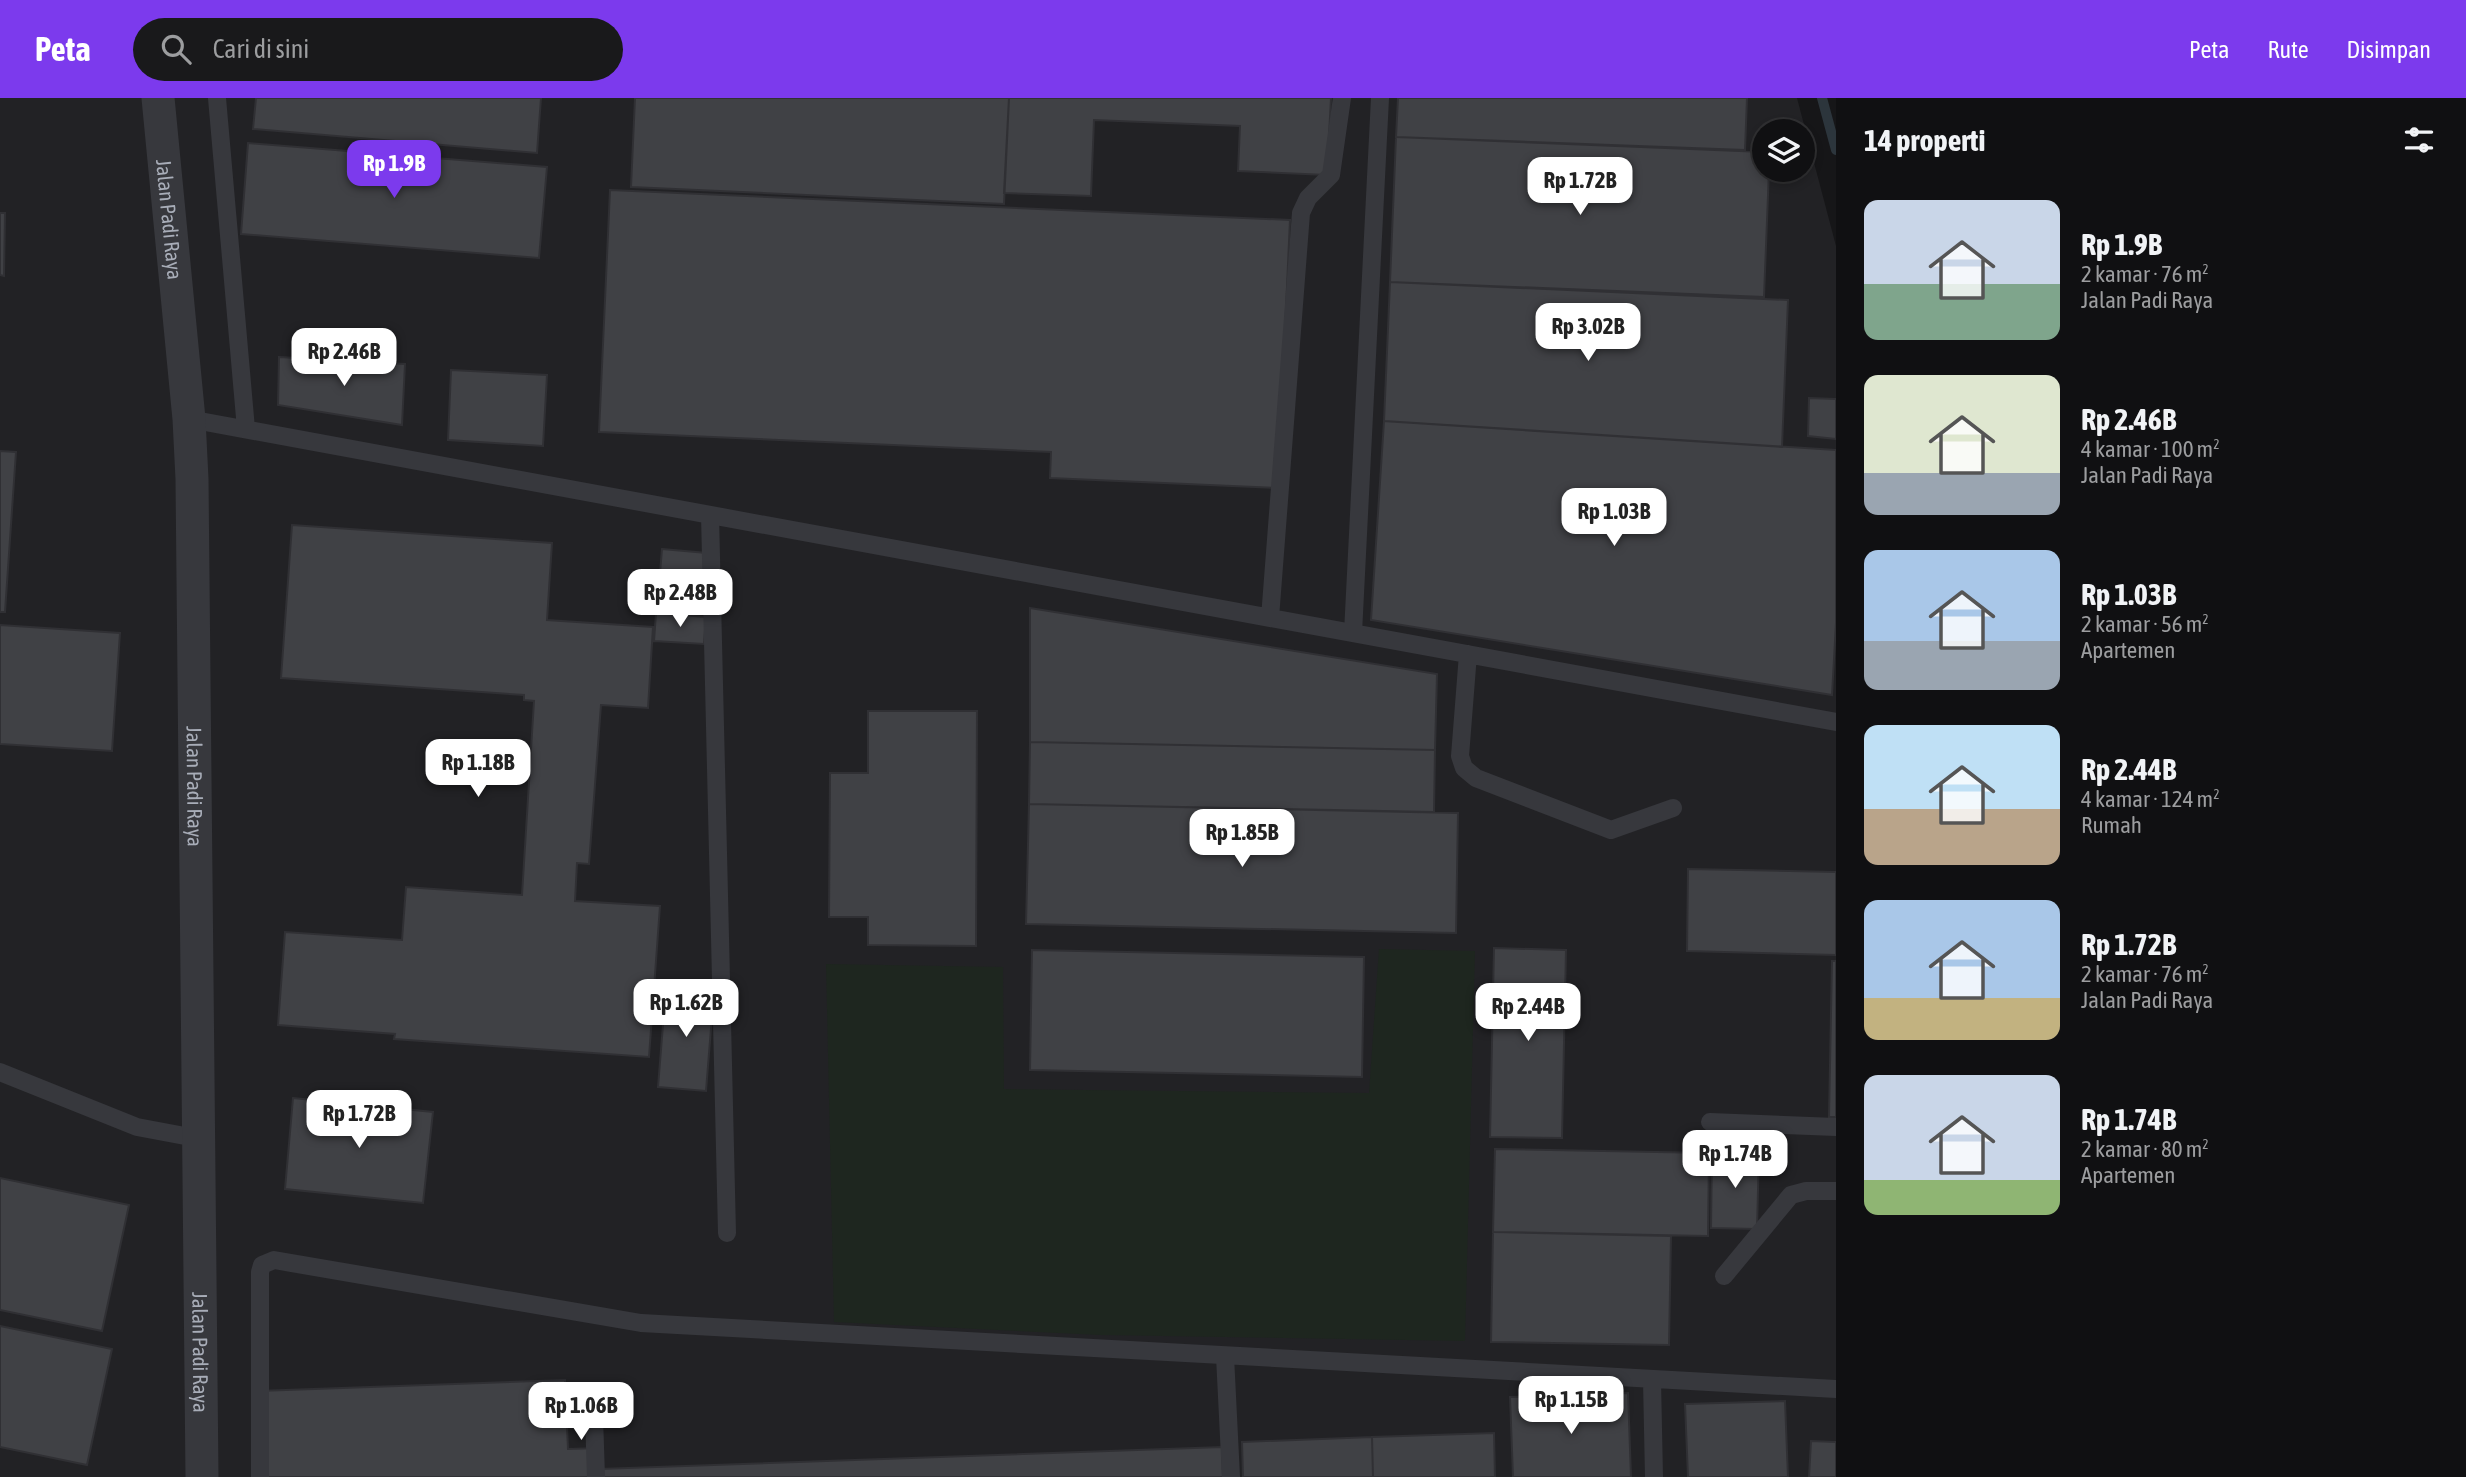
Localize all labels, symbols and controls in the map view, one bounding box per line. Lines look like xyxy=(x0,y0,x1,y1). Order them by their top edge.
search box xyxy=(133,18,623,81)
text: Peta xyxy=(35,30,91,68)
icon: search xyxy=(157,30,195,68)
text: Cari di sini xyxy=(213,34,309,64)
text: Peta xyxy=(2189,36,2229,63)
text: Rute xyxy=(2267,36,2309,63)
text: Disimpan xyxy=(2347,36,2431,63)
map controls xyxy=(1752,119,1815,182)
button: layers xyxy=(1752,119,1815,182)
icon: filters xyxy=(2400,121,2438,159)
text: 14 properti xyxy=(1864,123,1985,157)
pin: Rp 1.9B xyxy=(329,140,459,200)
text: Rp 1.9B xyxy=(363,150,425,176)
street label: Jalan Padi Raya xyxy=(152,158,187,281)
pin: Rp 1.72B xyxy=(1508,158,1652,217)
text: Rp 1.72B xyxy=(1544,167,1616,193)
text: Rp 1.9B xyxy=(2081,227,2162,261)
icon: home xyxy=(1920,228,2004,312)
text: 2 kamar · 76 m² xyxy=(2081,261,2209,287)
text: Jalan Padi Raya xyxy=(2081,287,2213,313)
pin: Rp 3.02B xyxy=(1516,303,1660,363)
text: Rp 3.02B xyxy=(1552,313,1624,339)
pin: Rp 2.46B xyxy=(272,328,416,388)
text: Rp 2.46B xyxy=(308,338,380,364)
text: Rp 2.46B xyxy=(2081,402,2176,436)
icon: home xyxy=(1920,403,2004,487)
text: 4 kamar · 100 m² xyxy=(2081,436,2220,462)
text: Jalan Padi Raya xyxy=(2081,462,2213,488)
pin: Rp 1.03B xyxy=(1542,489,1686,548)
text: Rp 1.03B xyxy=(1578,498,1650,524)
pin: Rp 2.48B xyxy=(608,570,752,629)
text: Rp 1.03B xyxy=(2081,577,2176,611)
icon: home xyxy=(1920,578,2004,662)
text: Rp 2.48B xyxy=(644,579,716,605)
text: 2 kamar · 56 m² xyxy=(2081,611,2209,637)
text: Apartemen xyxy=(2081,637,2175,663)
street label: Jalan Padi Raya xyxy=(182,726,208,847)
pin: Rp 1.18B xyxy=(406,740,550,799)
text: Rp 1.18B xyxy=(442,749,514,775)
text: Rp 2.44B xyxy=(2081,752,2176,786)
icon: home xyxy=(1920,753,2004,837)
text: 4 kamar · 124 m² xyxy=(2081,786,2220,812)
pin: Rp 1.85B xyxy=(1170,810,1314,869)
text: Rumah xyxy=(2081,812,2142,838)
text: Rp 1.85B xyxy=(1206,819,1278,845)
text: Rp 1.72B xyxy=(2081,927,2176,961)
icon: home xyxy=(1920,928,2004,1012)
text: 2 kamar · 76 m² xyxy=(2081,961,2209,987)
pin: Rp 1.62B xyxy=(614,979,758,1039)
pin: Rp 2.44B xyxy=(1456,984,1600,1043)
text: Jalan Padi Raya xyxy=(2081,987,2213,1013)
text: Rp 1.62B xyxy=(650,989,722,1015)
text: Rp 2.44B xyxy=(1492,993,1564,1019)
pin: Rp 1.72B xyxy=(287,1090,431,1150)
text: Rp 1.72B xyxy=(323,1100,395,1126)
text: Rp 1.74B xyxy=(2081,1102,2176,1136)
icon: home xyxy=(1920,1103,2004,1187)
pin: Rp 1.74B xyxy=(1663,1130,1807,1190)
text: 2 kamar · 80 m² xyxy=(2081,1136,2209,1162)
text: Rp 1.74B xyxy=(1699,1140,1771,1166)
text: Apartemen xyxy=(2081,1162,2175,1188)
street label: Jalan Padi Raya xyxy=(188,1292,213,1413)
pin: Rp 1.15B xyxy=(1499,1376,1643,1436)
pin: Rp 1.06B xyxy=(509,1382,653,1442)
text: Rp 1.15B xyxy=(1535,1386,1607,1412)
text: Rp 1.06B xyxy=(545,1392,617,1418)

